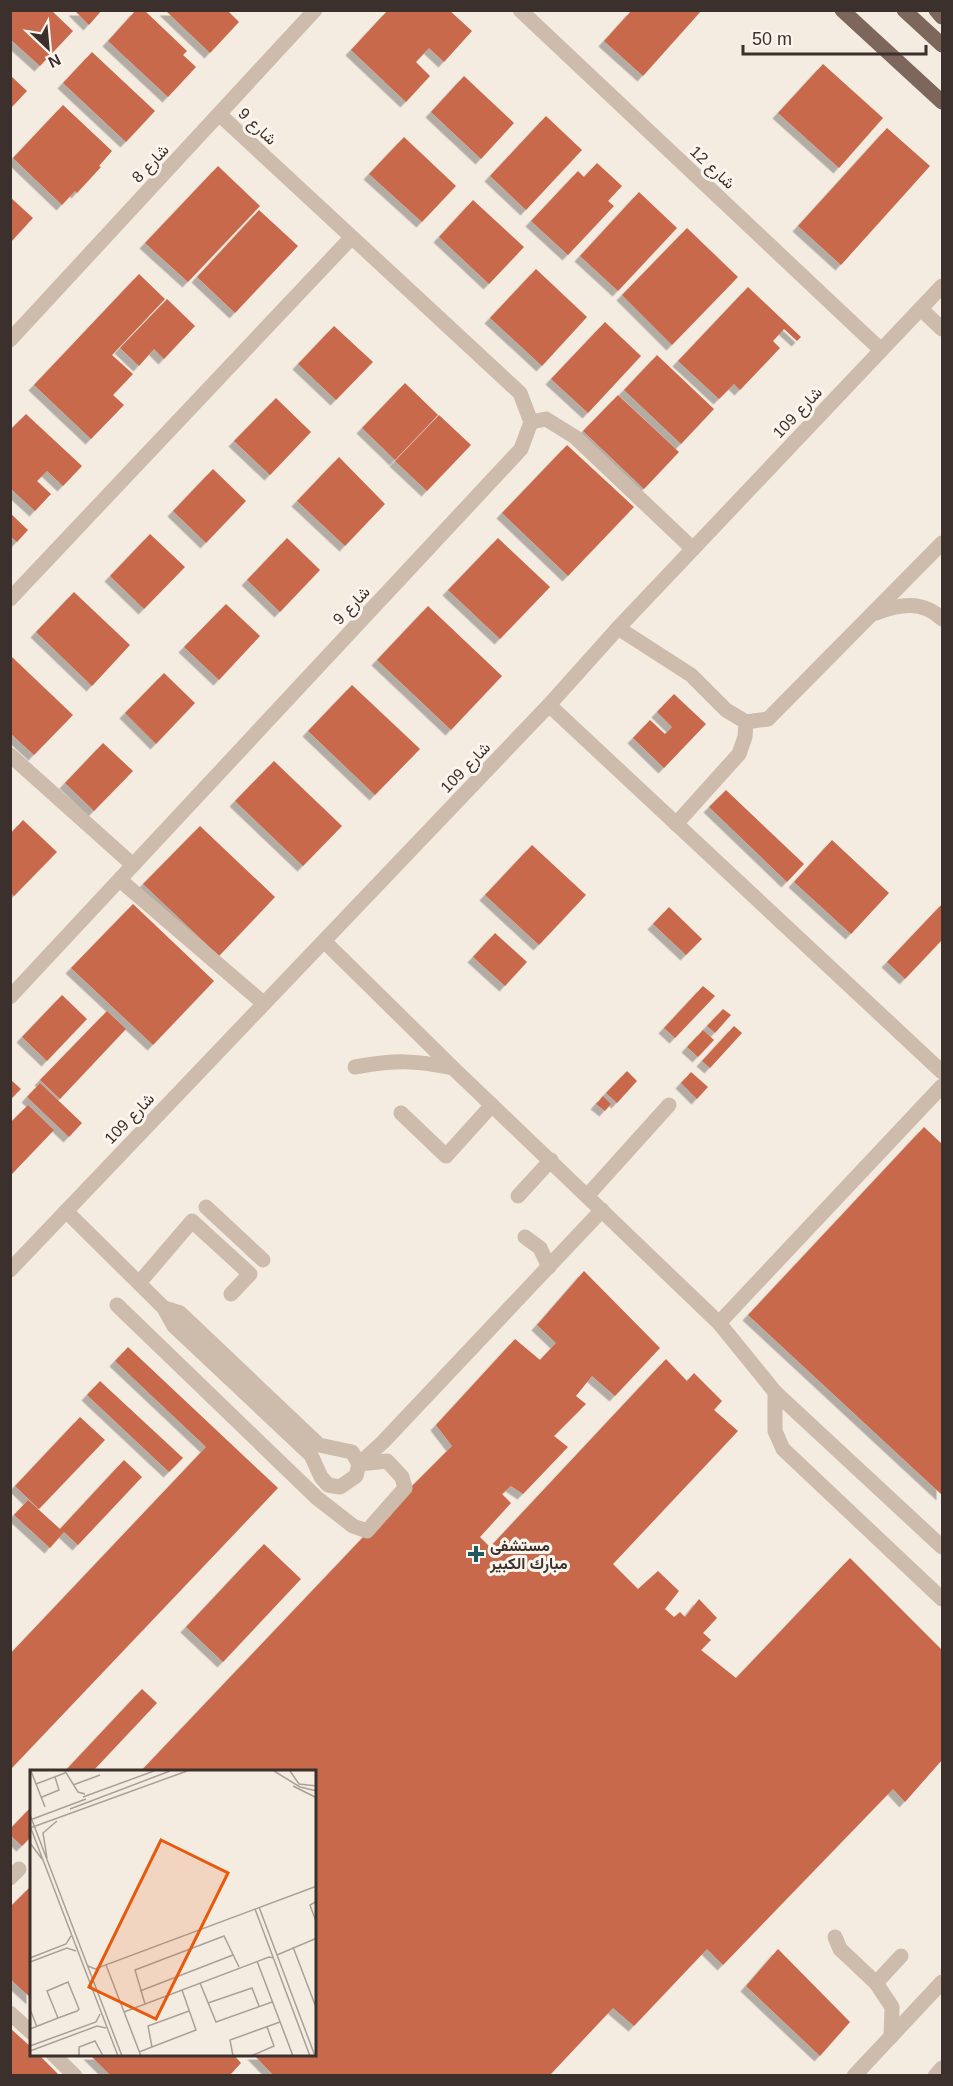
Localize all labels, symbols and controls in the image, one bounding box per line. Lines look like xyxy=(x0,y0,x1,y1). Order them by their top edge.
north arrow xyxy=(18,18,78,78)
scale bar xyxy=(743,18,926,56)
text: 50 m xyxy=(752,29,792,49)
text: N xyxy=(45,51,63,71)
street label: شارع 9 xyxy=(233,105,280,150)
street label: شارع 8 xyxy=(129,141,174,188)
street label: شارع 12 xyxy=(685,143,738,194)
street label: شارع 109 xyxy=(770,383,827,443)
street label: شارع 9 xyxy=(330,583,375,630)
street label: شارع 109 xyxy=(437,739,496,798)
street label: شارع 109 xyxy=(101,1090,160,1149)
place label: مستشفى مبارك الكبير xyxy=(489,1537,568,1574)
marker: مستشفى مبارك الكبير xyxy=(467,1545,485,1563)
inset map xyxy=(30,1770,316,2056)

